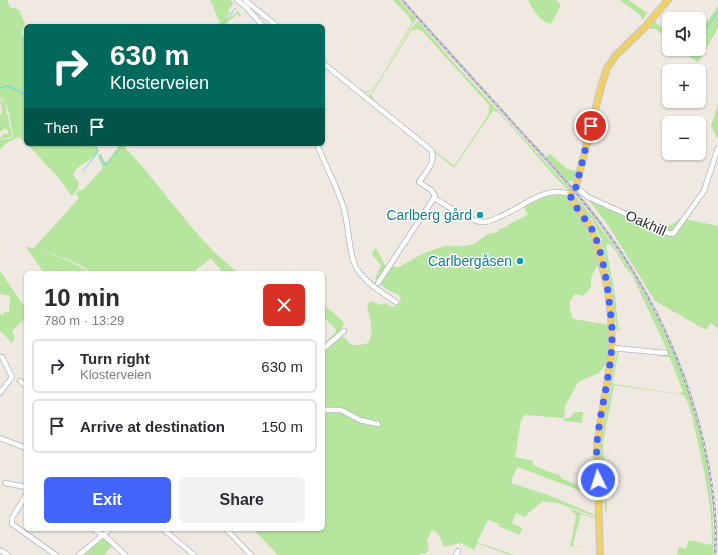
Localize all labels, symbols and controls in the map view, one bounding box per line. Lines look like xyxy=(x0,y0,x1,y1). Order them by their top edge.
map controls xyxy=(662,12,706,160)
button: sound xyxy=(662,12,706,56)
icon: right xyxy=(44,40,96,92)
text: 630 m xyxy=(110,40,189,71)
button: + xyxy=(662,64,706,108)
text: Klosterveien xyxy=(110,73,209,93)
pin xyxy=(574,109,608,143)
icon: arrive xyxy=(580,115,602,137)
icon: arrive xyxy=(86,116,108,138)
button: − xyxy=(662,116,706,160)
text: Then xyxy=(44,119,78,136)
place label: Carlberg gård xyxy=(386,207,472,223)
street label: Oakhill xyxy=(623,207,669,239)
marker: Carlberg gård xyxy=(475,210,485,220)
place label: Carlbergåsen xyxy=(428,253,512,269)
marker: Carlbergåsen xyxy=(515,256,525,266)
text: 10 min xyxy=(44,284,120,311)
button: close xyxy=(263,284,305,326)
text: 780 m · 13:29 xyxy=(44,313,124,328)
text: Turn right xyxy=(80,350,150,367)
icon: right xyxy=(46,355,68,377)
text: 630 m xyxy=(261,358,303,375)
text: Klosterveien xyxy=(80,367,152,382)
icon: arrive xyxy=(46,415,68,437)
text: Arrive at destination xyxy=(80,418,225,435)
text: 150 m xyxy=(261,418,303,435)
position arrow xyxy=(577,459,619,501)
button: Exit xyxy=(44,477,171,523)
button: Share xyxy=(179,477,305,523)

